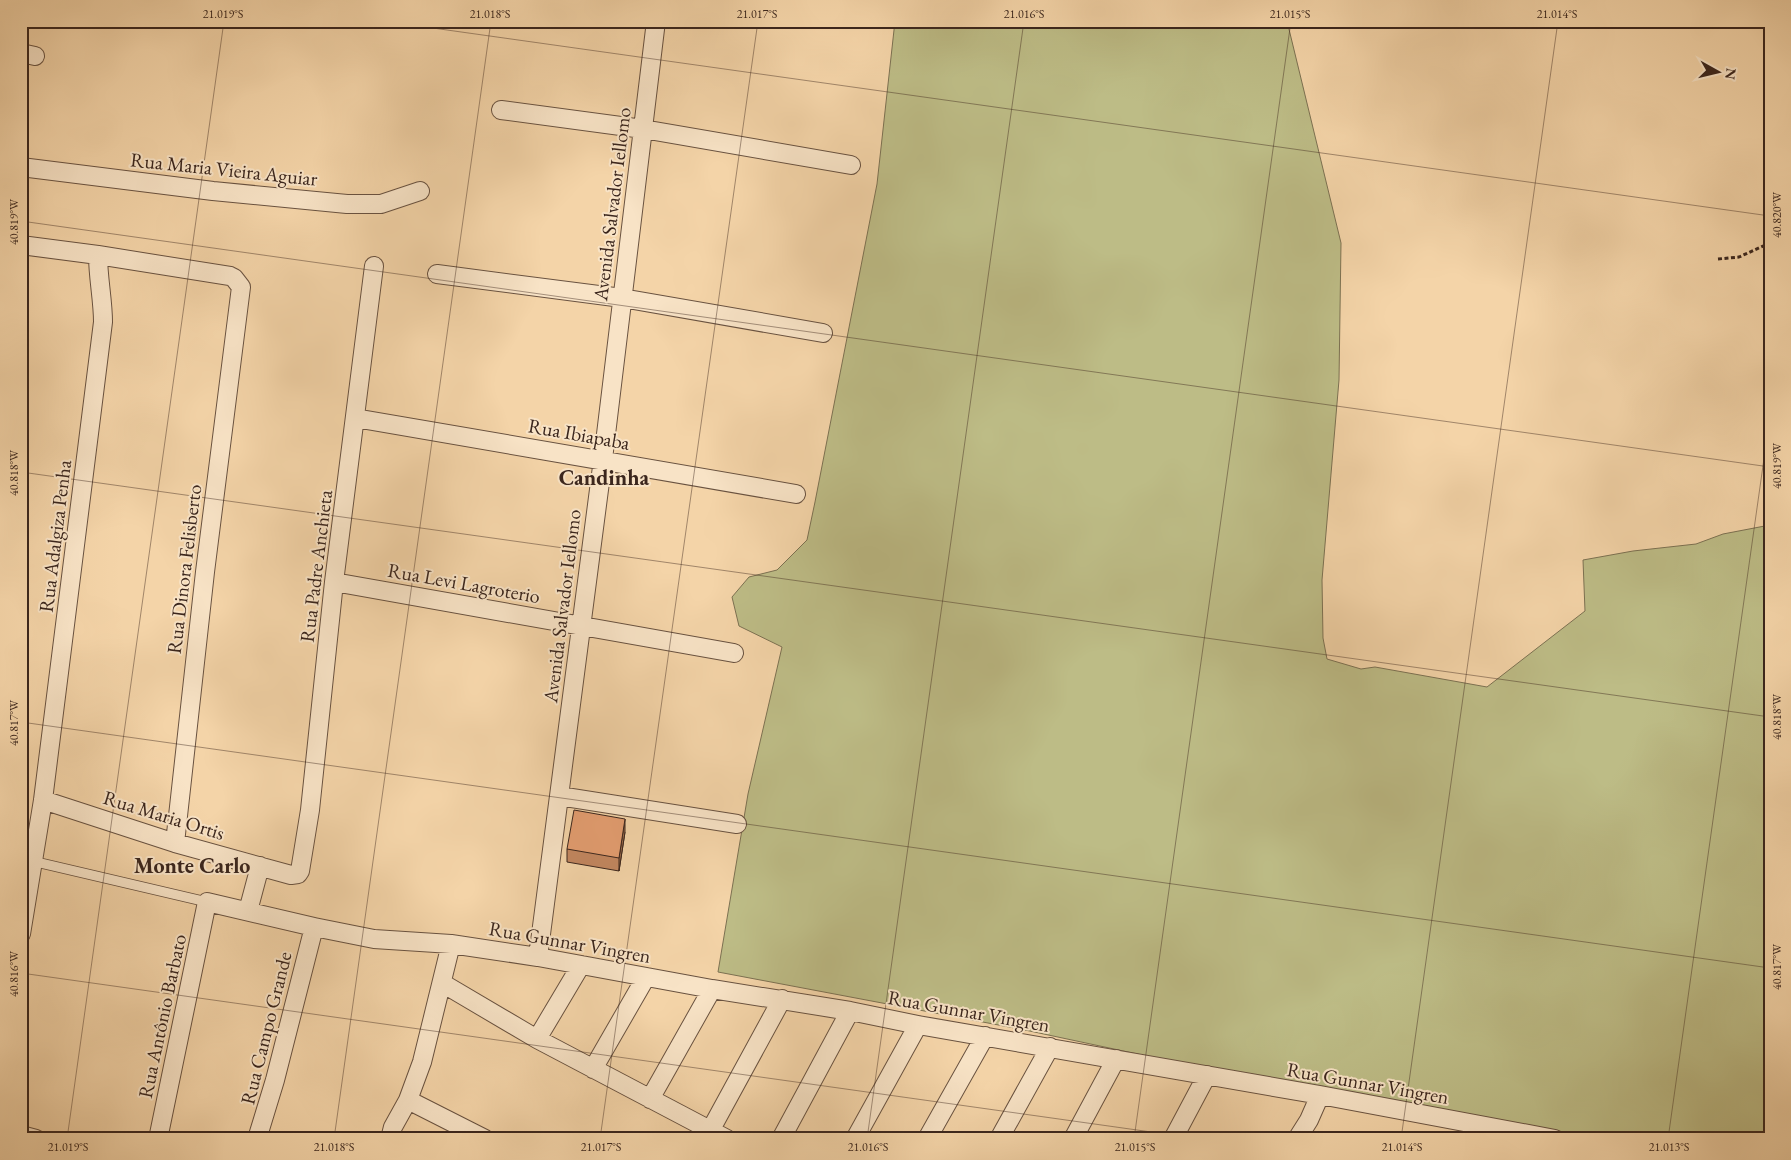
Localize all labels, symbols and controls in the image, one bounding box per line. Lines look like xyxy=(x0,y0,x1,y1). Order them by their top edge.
text: 21.019°S xyxy=(203,6,244,22)
text: 21.018°S xyxy=(470,6,511,22)
text: 21.017°S xyxy=(737,6,778,22)
text: 21.016°S xyxy=(1004,6,1045,22)
text: 21.015°S xyxy=(1270,6,1311,22)
text: 21.014°S xyxy=(1537,6,1578,22)
north arrow xyxy=(1694,48,1744,98)
text: N xyxy=(1721,67,1741,81)
street label: Avenida Salvador Iellomo xyxy=(587,106,637,303)
street label: Rua Maria Vieira Aguiar xyxy=(129,146,319,192)
text: 40.820°W xyxy=(1769,191,1785,238)
text: 40.819°W xyxy=(6,198,22,245)
street label: Rua Ibiapaba xyxy=(526,412,632,456)
text: 40.819°W xyxy=(1769,442,1785,489)
text: 40.818°W xyxy=(6,449,22,496)
street label: Rua Adalgiza Penha xyxy=(33,458,77,614)
district label: Candinha xyxy=(559,463,650,492)
street label: Rua Dinora Felisberto xyxy=(161,483,207,655)
street label: Rua Padre Anchieta xyxy=(294,488,338,644)
street label: Avenida Salvador Iellomo xyxy=(537,508,587,705)
street label: Rua Levi Lagroterio xyxy=(386,557,542,609)
text: 40.818°W xyxy=(1769,693,1785,740)
text: 40.817°W xyxy=(6,699,22,746)
street label: Rua Maria Ortis xyxy=(100,784,228,846)
district label: Monte Carlo xyxy=(134,851,250,880)
street label: Rua Gunnar Vingren xyxy=(487,915,653,969)
street label: Rua Antônio Barbato xyxy=(132,931,192,1100)
text: 40.817°W xyxy=(1769,943,1785,990)
street label: Rua Campo Grande xyxy=(234,949,298,1107)
text: 40.816°W xyxy=(6,950,22,997)
street label: Rua Gunnar Vingren xyxy=(886,984,1052,1038)
street label: Rua Gunnar Vingren xyxy=(1285,1056,1451,1110)
text: 21.019°S xyxy=(48,1139,89,1155)
text: 21.018°S xyxy=(314,1139,355,1155)
text: 21.017°S xyxy=(581,1139,622,1155)
text: 21.016°S xyxy=(848,1139,889,1155)
text: 21.015°S xyxy=(1115,1139,1156,1155)
text: 21.014°S xyxy=(1382,1139,1423,1155)
text: 21.013°S xyxy=(1649,1139,1690,1155)

